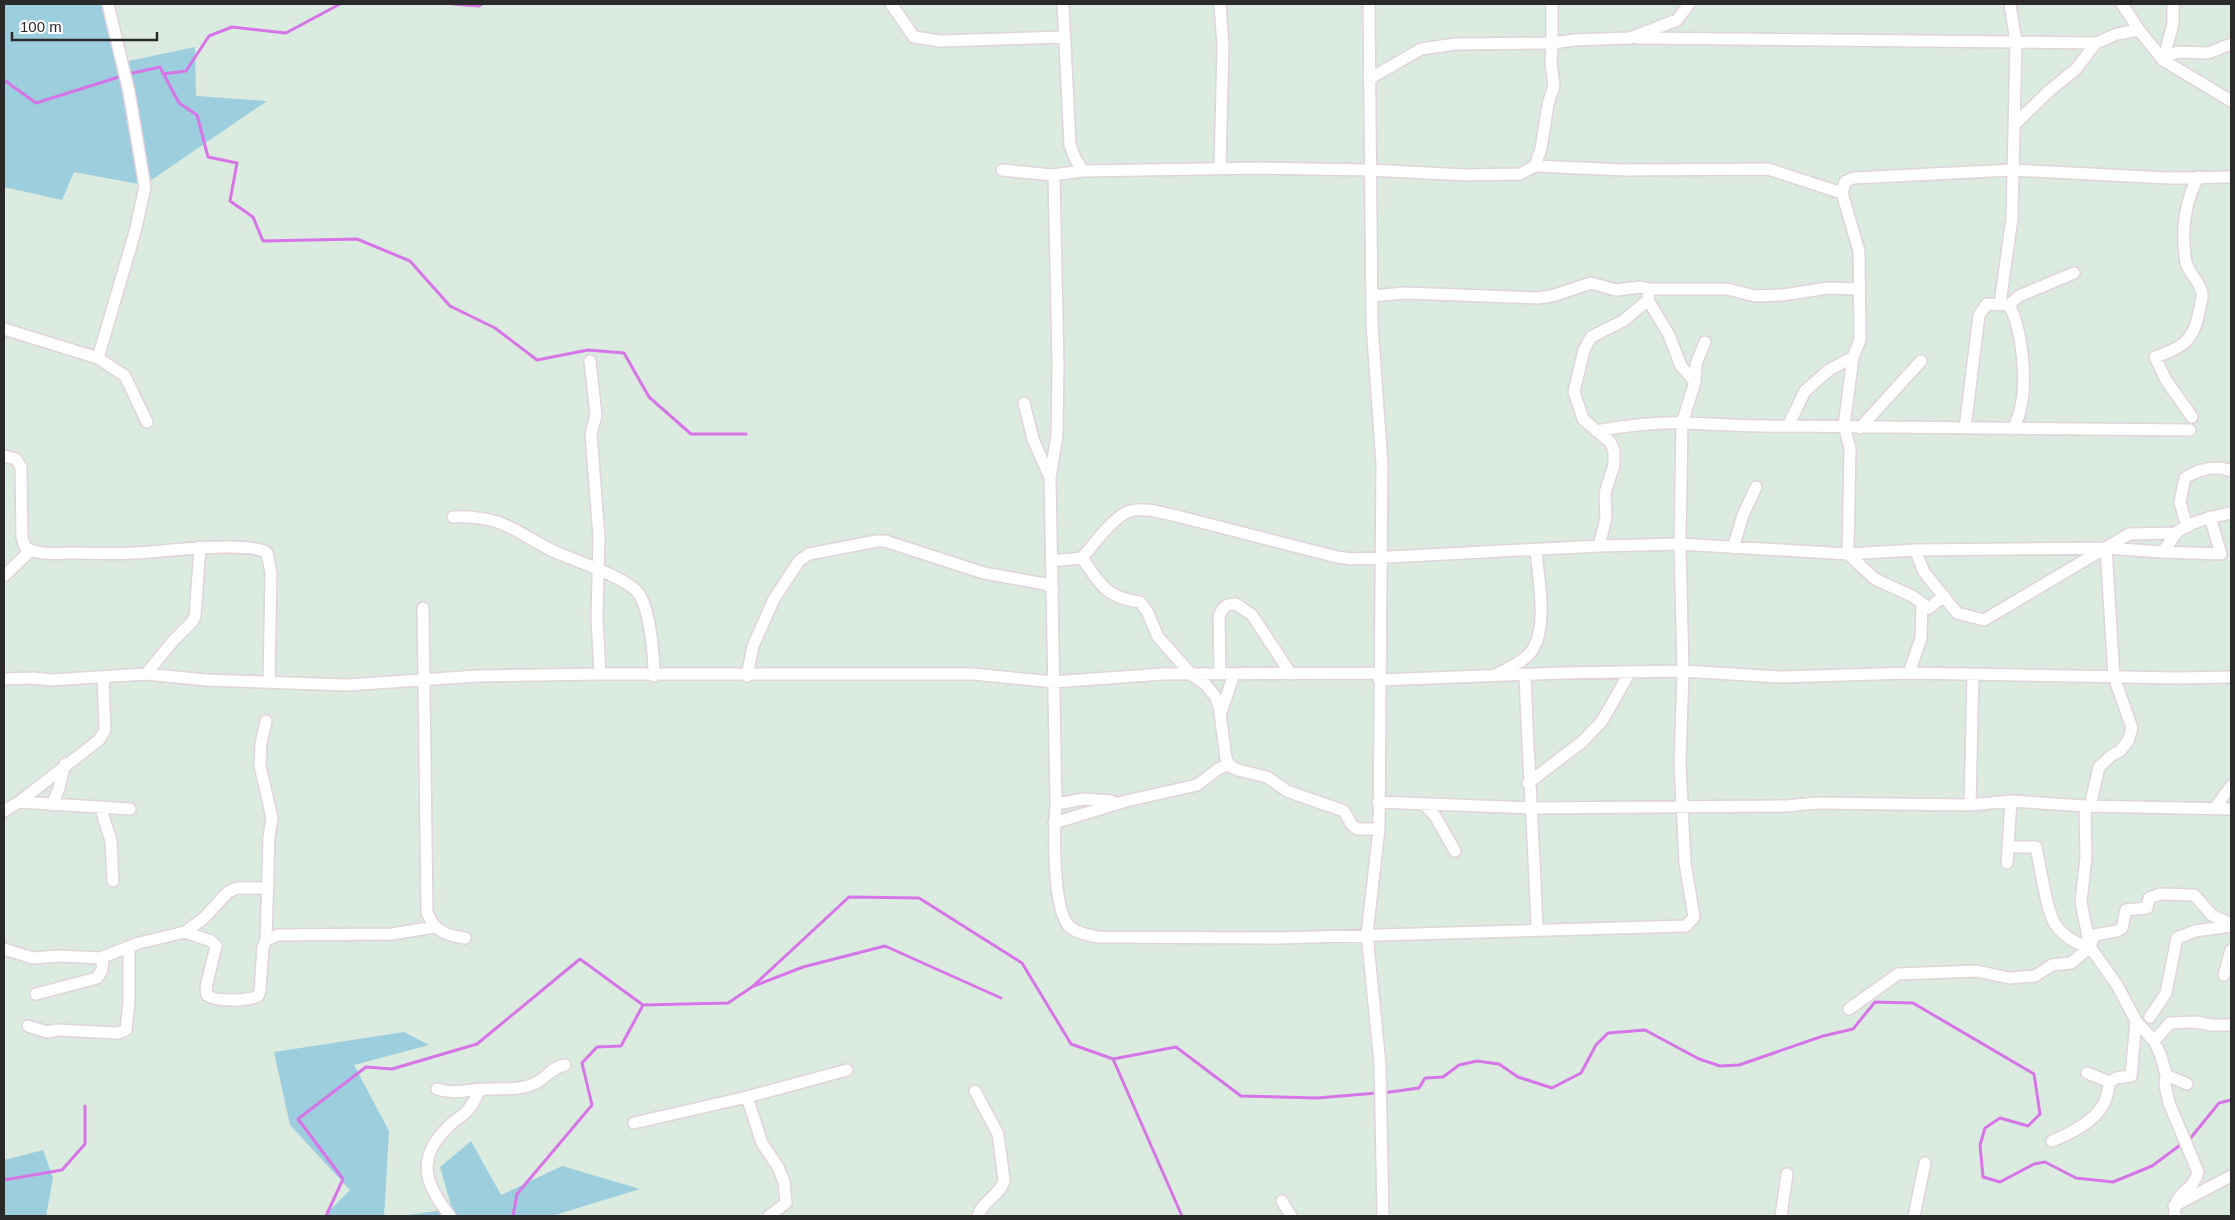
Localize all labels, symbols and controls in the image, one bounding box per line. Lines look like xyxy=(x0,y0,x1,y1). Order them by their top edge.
scale bar xyxy=(12,10,158,42)
text: 100 m xyxy=(20,18,62,35)

